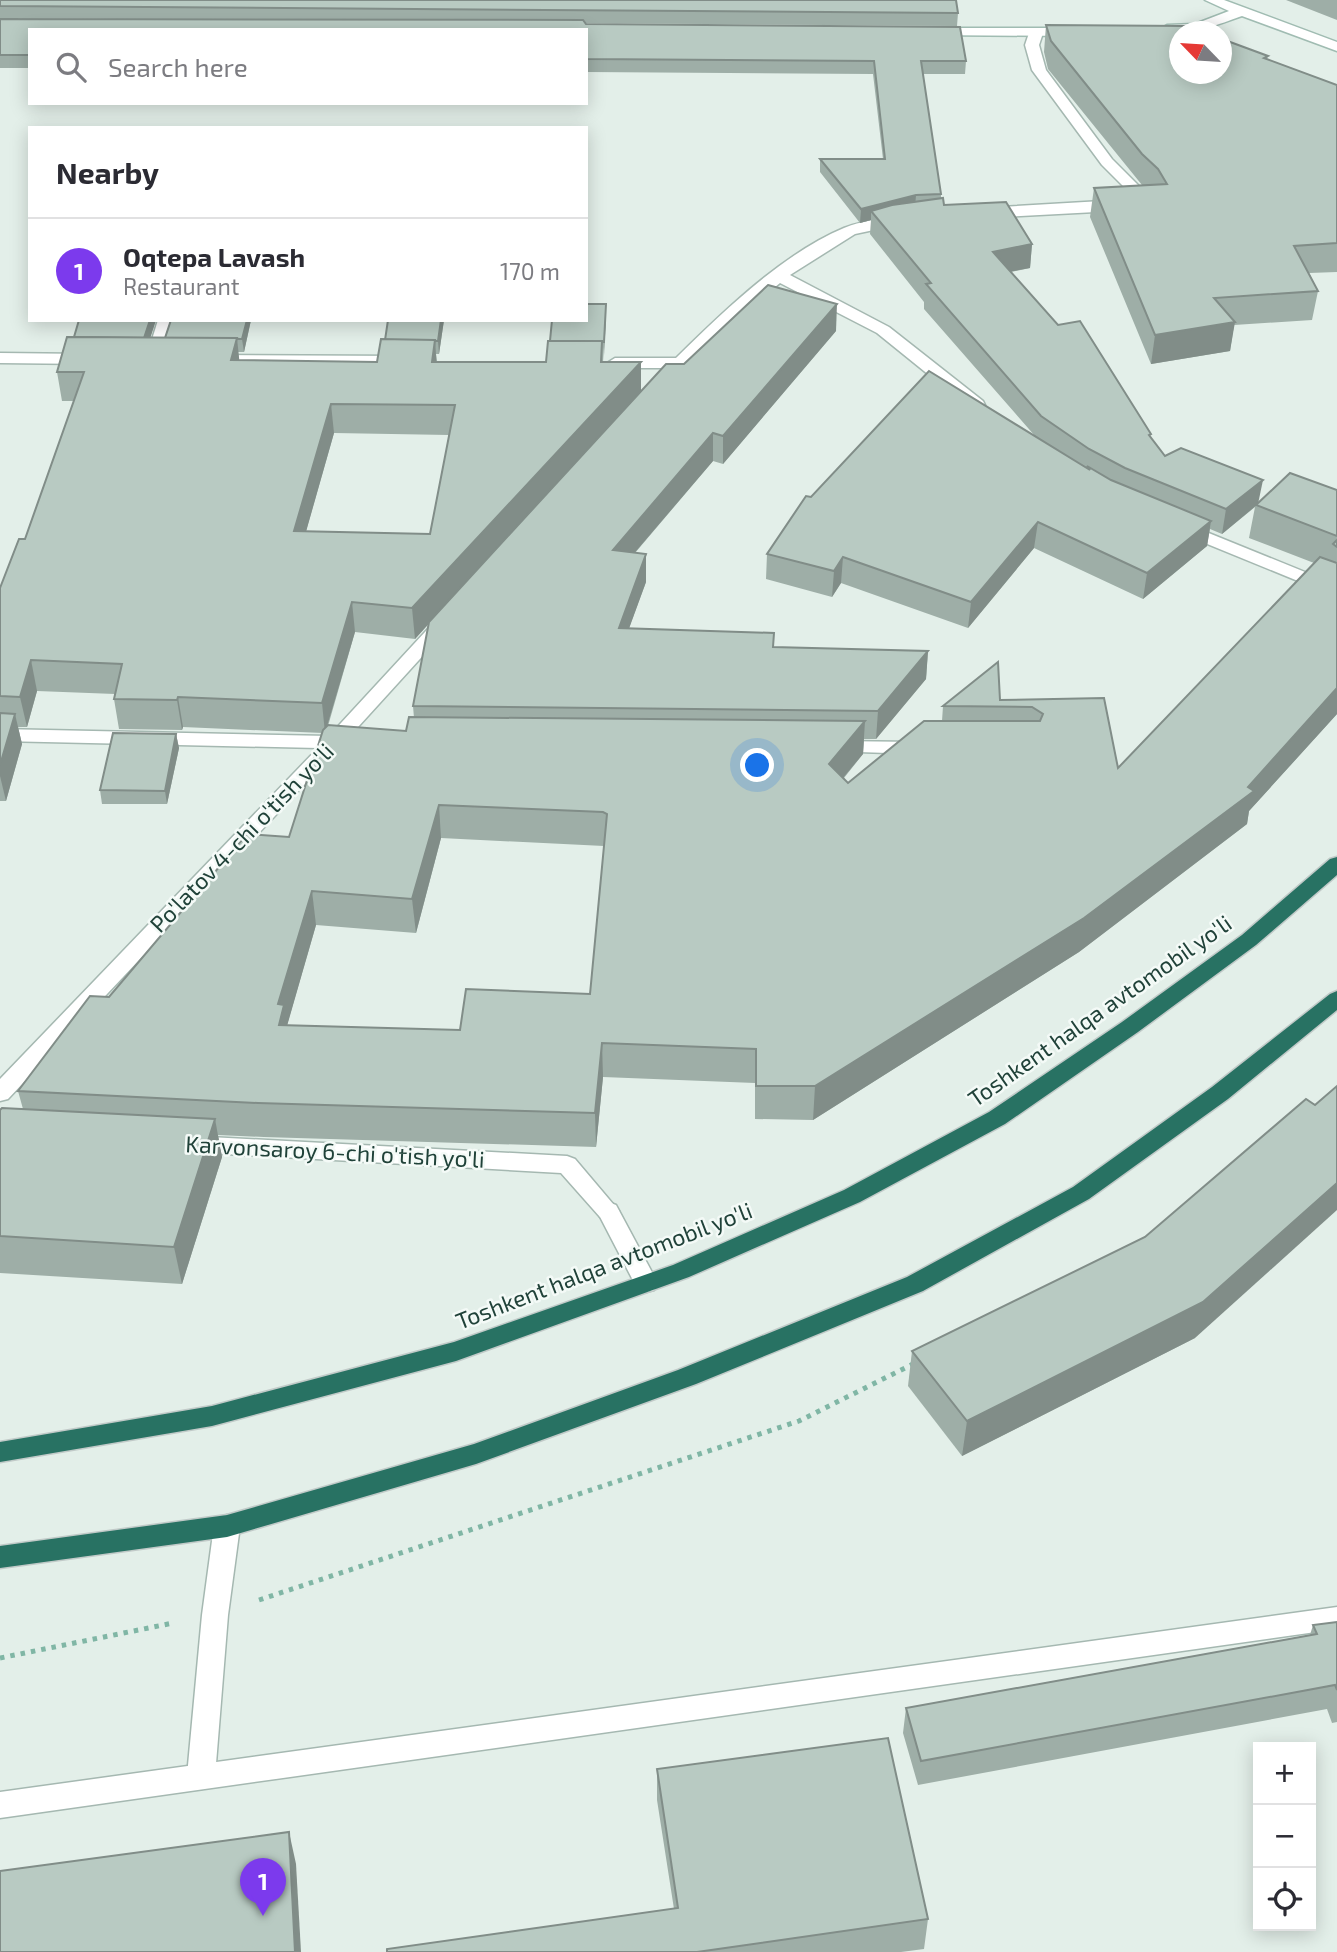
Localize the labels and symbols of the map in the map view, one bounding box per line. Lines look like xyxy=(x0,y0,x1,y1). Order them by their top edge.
north arrow xyxy=(1169,21,1232,84)
street label: Po'latov 4-chi o'tish yo'li xyxy=(144,737,339,938)
your location xyxy=(740,748,774,782)
street label: Toshkent halqa avtomobil yo'li xyxy=(962,908,1237,1112)
street label: Karvonsaroy 6-chi o'tish yo'li xyxy=(185,1129,485,1173)
street label: Toshkent halqa avtomobil yo'li xyxy=(452,1196,756,1335)
pin: 1 xyxy=(240,1858,286,1916)

